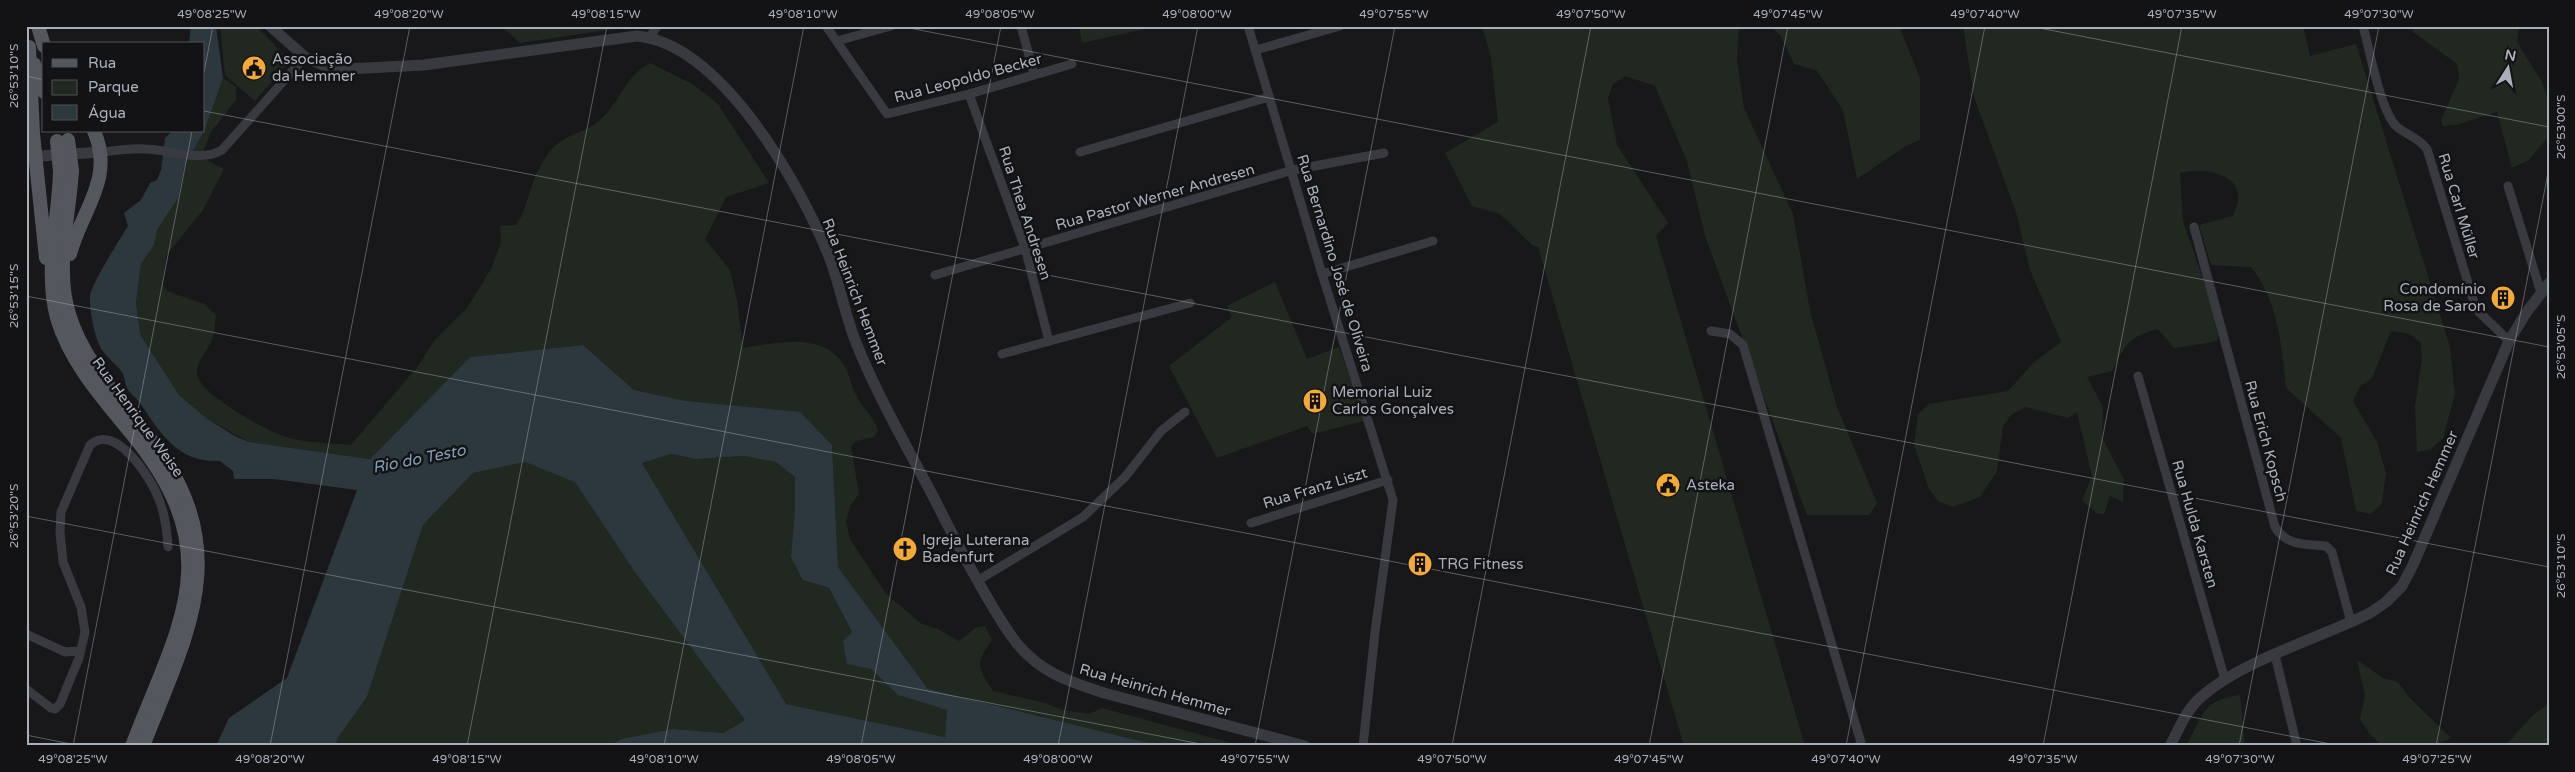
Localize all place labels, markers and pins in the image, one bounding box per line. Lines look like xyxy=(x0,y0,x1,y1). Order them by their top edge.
place label: Associação da Hemmer xyxy=(272,50,355,85)
public building icon: Associação da Hemmer xyxy=(241,55,267,81)
place label: Condomínio Rosa de Saron xyxy=(2383,280,2486,315)
building icon: Condomínio Rosa de Saron xyxy=(2490,285,2516,311)
place label: Memorial Luiz Carlos Gonçalves xyxy=(1332,383,1454,418)
building icon: Memorial Luiz Carlos Gonçalves xyxy=(1302,388,1328,414)
public building icon: Asteka xyxy=(1655,472,1681,498)
place label: Asteka xyxy=(1686,476,1735,494)
place label: Igreja Luterana Badenfurt xyxy=(922,531,1029,566)
church icon: Igreja Luterana Badenfurt xyxy=(892,536,918,562)
building icon: TRG Fitness xyxy=(1407,551,1433,577)
place label: TRG Fitness xyxy=(1438,555,1524,573)

